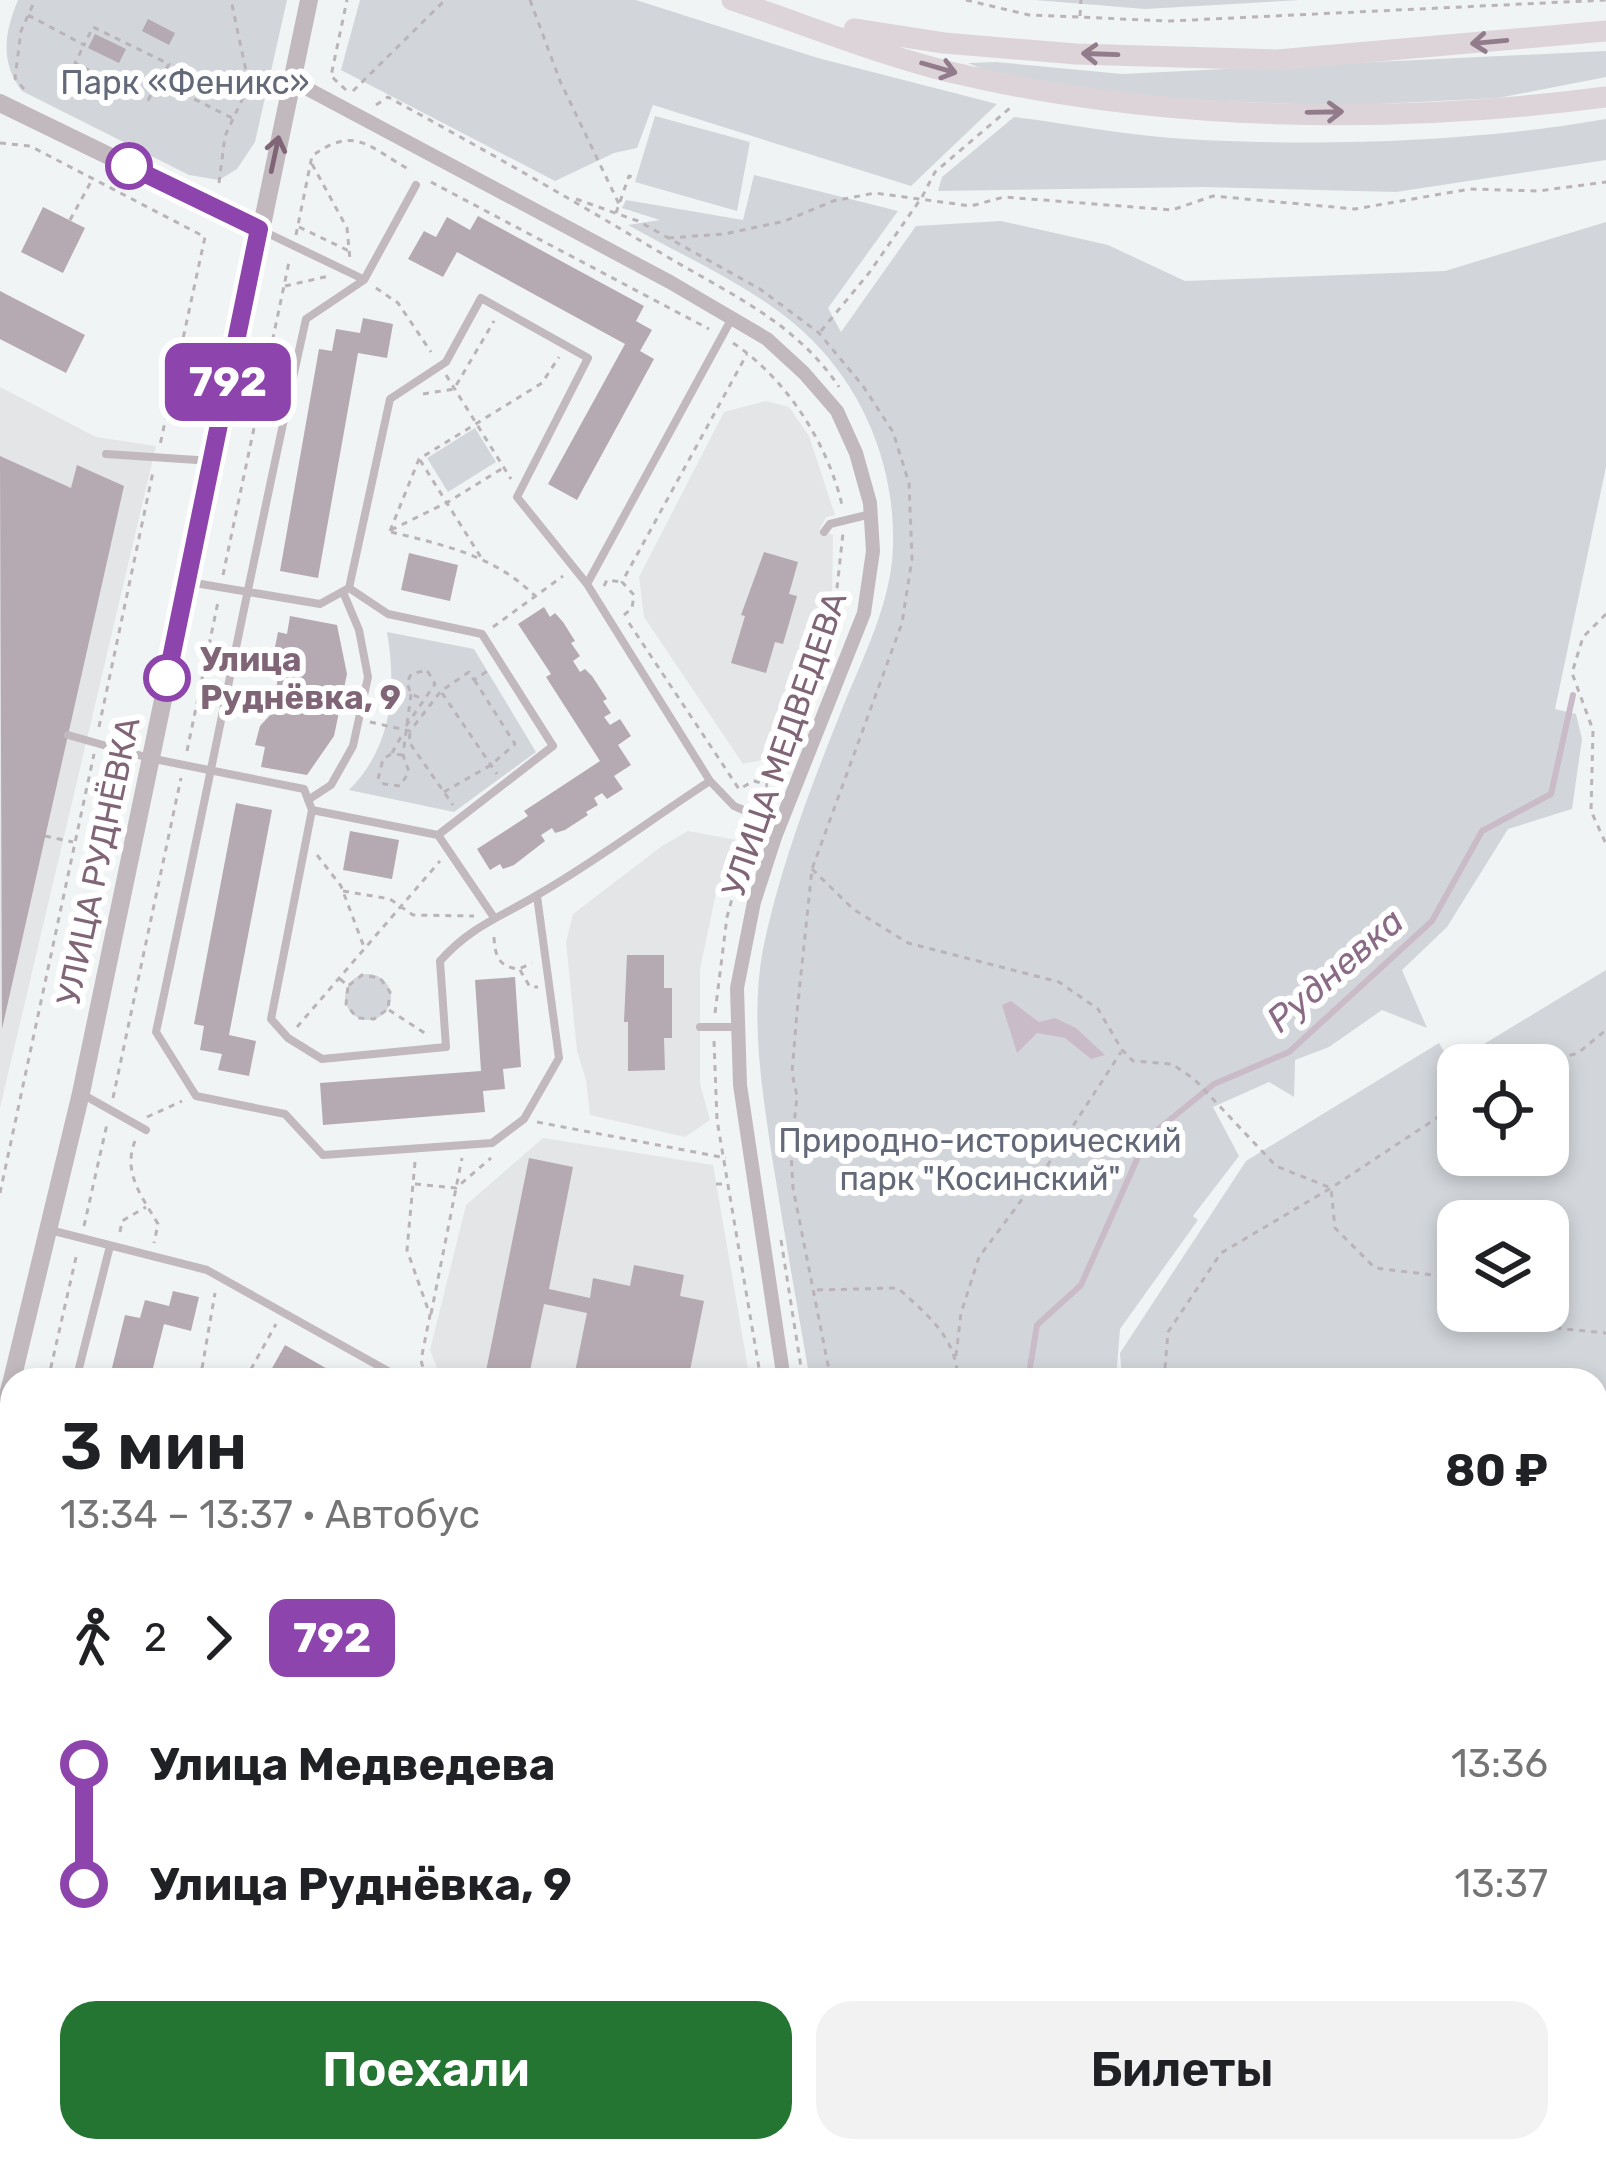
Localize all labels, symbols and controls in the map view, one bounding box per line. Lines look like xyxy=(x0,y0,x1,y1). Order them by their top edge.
one-way arrow xyxy=(1471,30,1510,53)
one-way arrow xyxy=(1081,43,1120,66)
one-way arrow xyxy=(919,58,957,80)
park label: Парк «Феникс» xyxy=(60,63,310,102)
one-way arrow xyxy=(1305,101,1344,124)
one-way arrow xyxy=(265,136,287,175)
unlabelled marker xyxy=(107,144,151,188)
line badge: 792 xyxy=(159,343,297,421)
text: 792 xyxy=(189,357,267,407)
street label: УЛИЦА МЕДВЕДЕВА xyxy=(714,587,854,901)
place label: Улица Руднёвка, 9 xyxy=(200,640,401,717)
marker: Улица Руднёвка, 9 xyxy=(145,656,189,700)
street label: УЛИЦА РУДНЁВКА xyxy=(48,713,148,1009)
water label: Рудневка xyxy=(1258,899,1412,1041)
map controls xyxy=(1437,1044,1569,1332)
button: locate xyxy=(1437,1044,1569,1176)
park label: Природно-исторический парк "Косинский" xyxy=(778,1121,1182,1198)
button: layers xyxy=(1437,1200,1569,1332)
text: 3 мин xyxy=(60,1407,247,1486)
text: 80 ₽ xyxy=(1445,1444,1548,1497)
text: 13:34 – 13:37 · Автобус xyxy=(60,1492,480,1538)
icon: walk xyxy=(60,1605,126,1671)
icon: forward xyxy=(185,1605,251,1671)
text: 792 xyxy=(293,1613,371,1663)
text: 2 xyxy=(144,1615,167,1661)
text: Улица Медведева xyxy=(150,1738,555,1791)
text: 13:36 xyxy=(1451,1741,1548,1787)
text: Улица Руднёвка, 9 xyxy=(150,1858,572,1911)
text: 13:37 xyxy=(1454,1861,1548,1907)
button: Поехали xyxy=(60,2001,792,2139)
button: Билеты xyxy=(816,2001,1548,2139)

